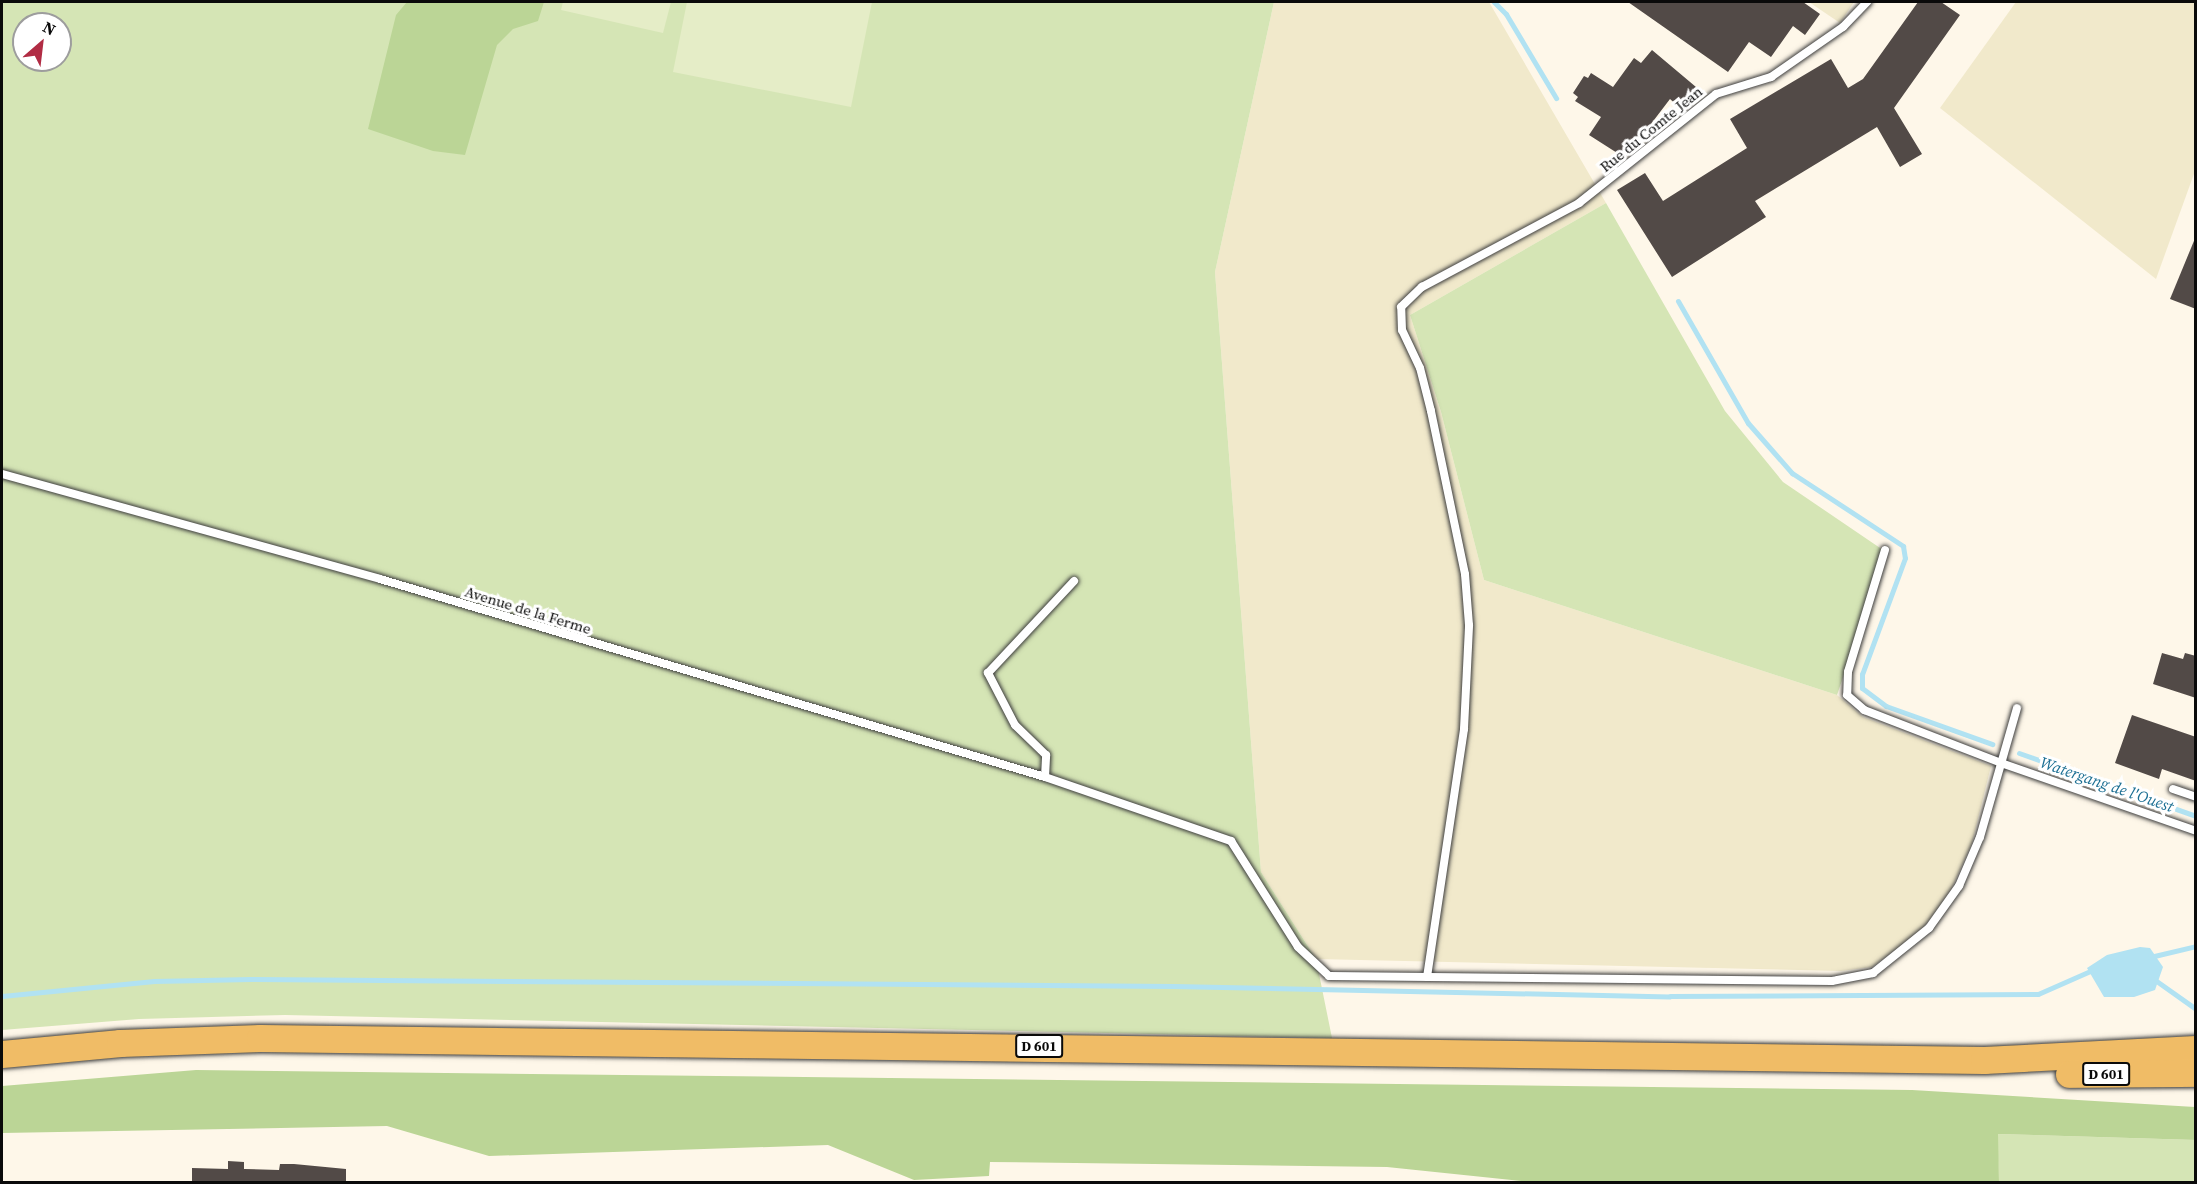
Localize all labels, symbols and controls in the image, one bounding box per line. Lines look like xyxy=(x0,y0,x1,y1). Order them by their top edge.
north arrow xyxy=(12,12,72,72)
text: N xyxy=(39,15,60,40)
street label: Rue du Comte Jean xyxy=(1596,82,1706,176)
street label: Avenue de la Ferme xyxy=(463,582,593,638)
water label: Watergang de l'Ouest xyxy=(2038,752,2176,816)
road number: D 601 xyxy=(1015,1035,1063,1057)
road number: D 601 xyxy=(2082,1063,2130,1085)

